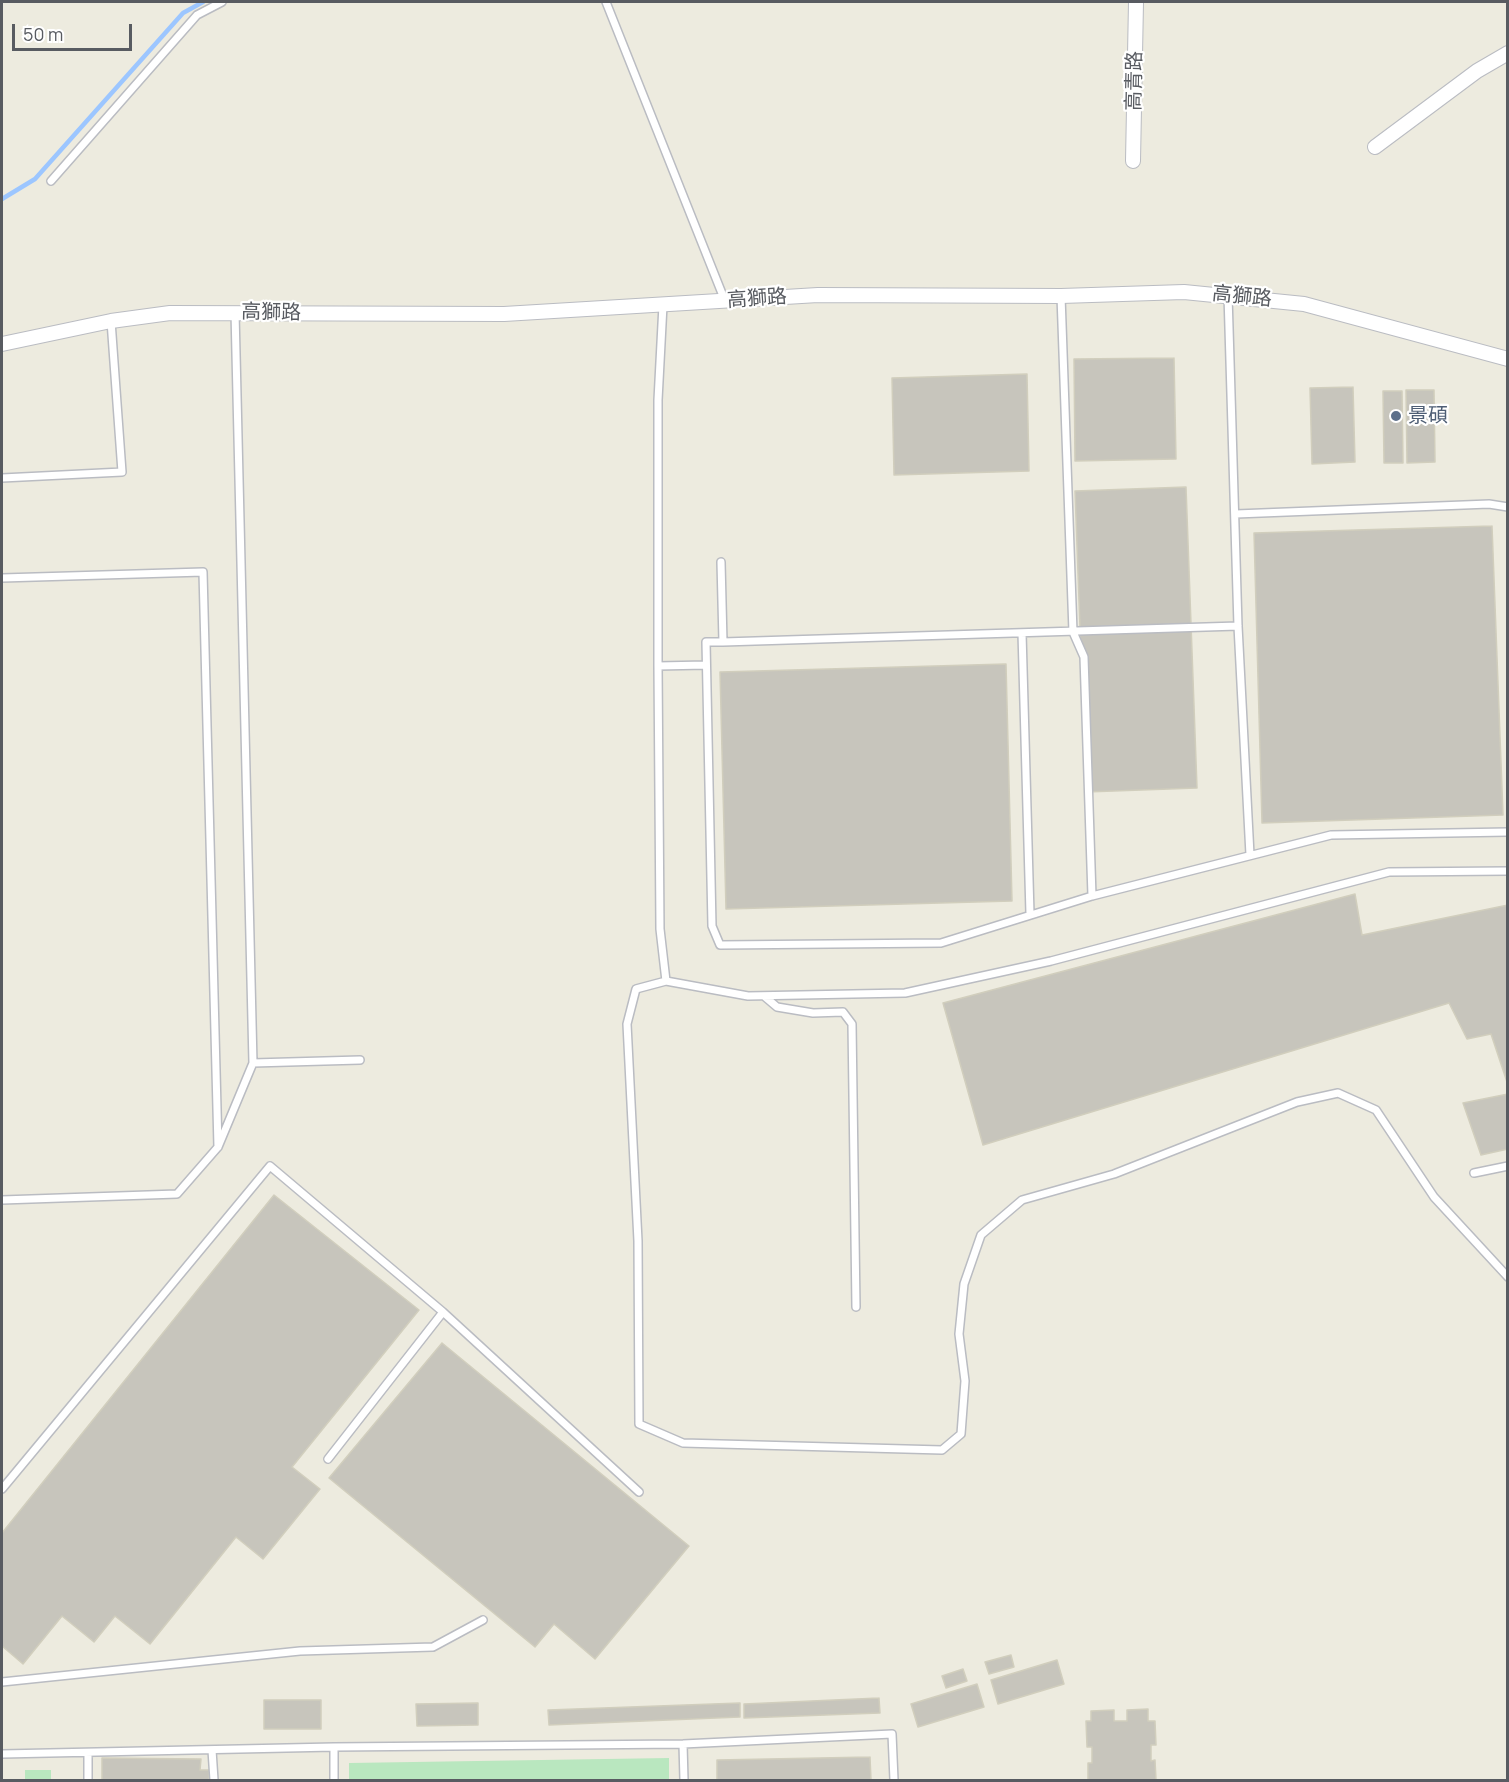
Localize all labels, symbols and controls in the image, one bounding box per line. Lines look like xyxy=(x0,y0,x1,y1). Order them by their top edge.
scale bar xyxy=(15,12,135,50)
text: 50 m xyxy=(23,22,63,46)
street label: 高青路 xyxy=(1122,51,1148,111)
street label: 高獅路 xyxy=(1211,282,1273,312)
street label: 高獅路 xyxy=(726,285,788,313)
street label: 高獅路 xyxy=(241,300,301,326)
place label: 景碩 xyxy=(1408,404,1448,428)
marker: 景碩 xyxy=(1389,409,1403,423)

